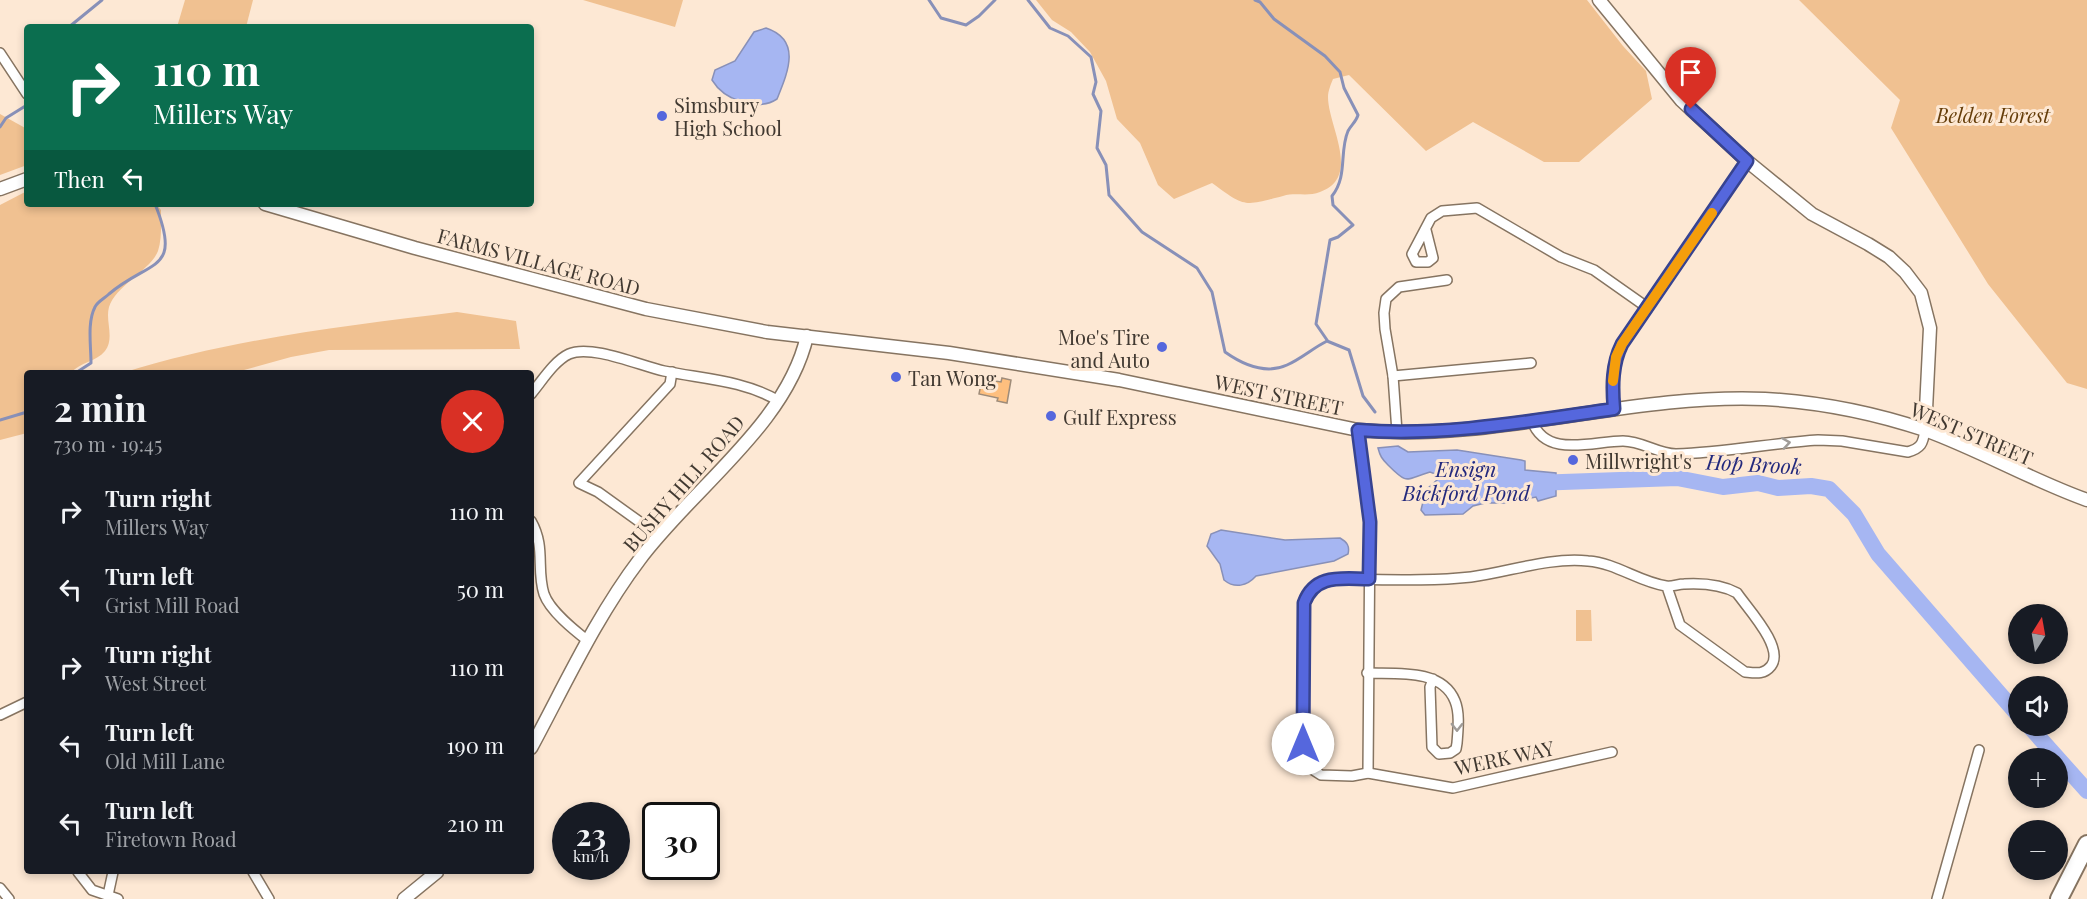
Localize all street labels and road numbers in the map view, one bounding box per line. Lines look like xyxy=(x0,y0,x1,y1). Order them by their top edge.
street label: FARMS VILLAGE ROAD xyxy=(435,221,643,301)
street label: WEST STREET xyxy=(1211,367,1346,421)
street label: WEST STREET xyxy=(1906,395,2038,471)
street label: BUSHY HILL ROAD xyxy=(616,409,750,557)
street label: WERK WAY xyxy=(1451,733,1556,781)

